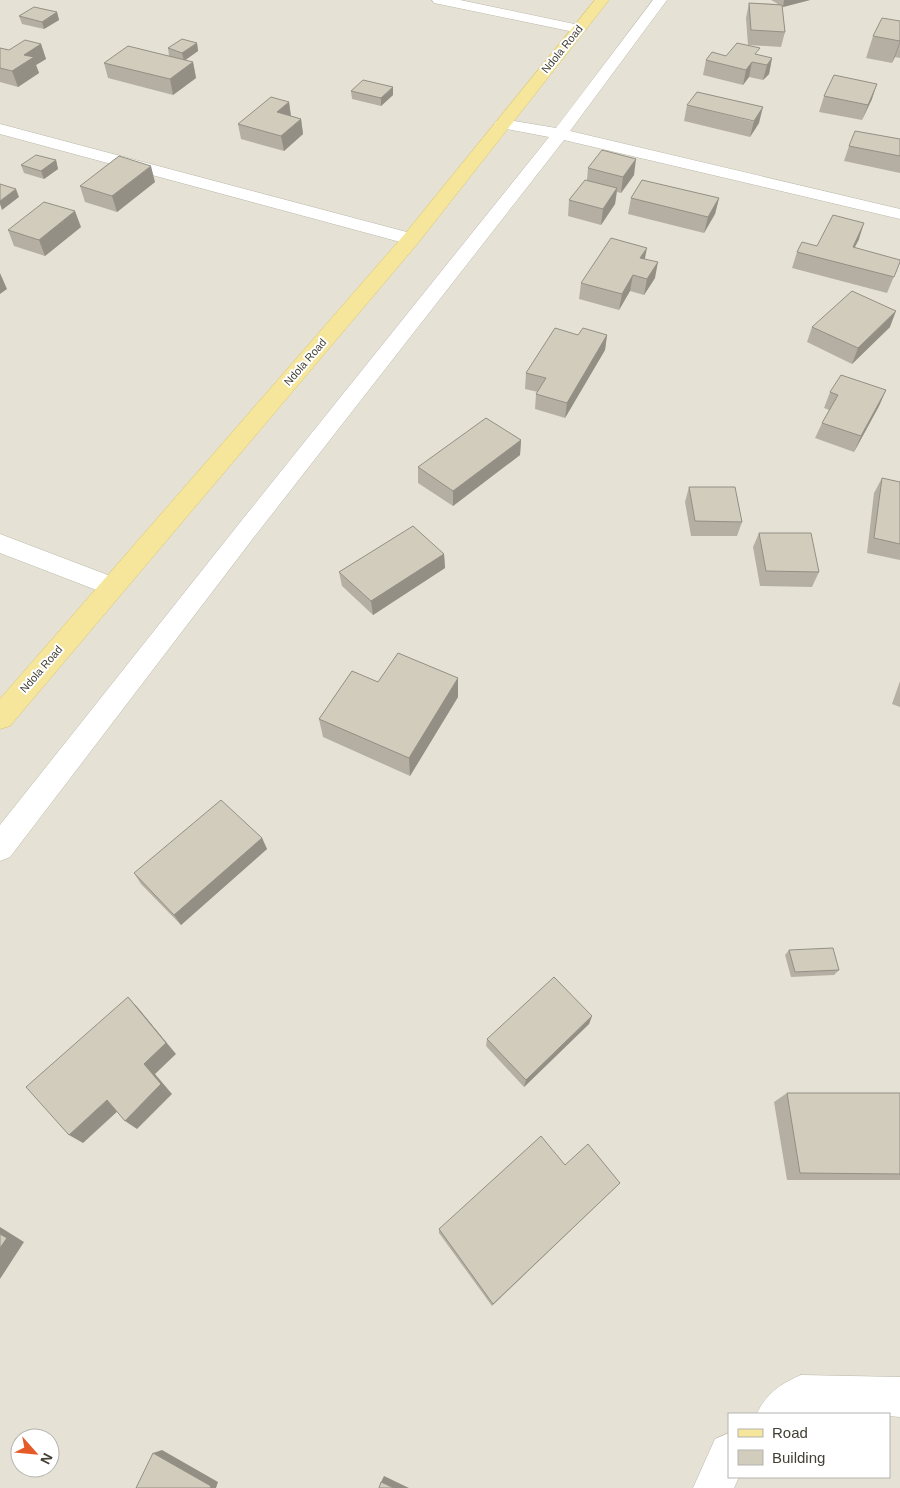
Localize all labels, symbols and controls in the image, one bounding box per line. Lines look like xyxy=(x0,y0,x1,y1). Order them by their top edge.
street label: Ndola Road xyxy=(539,23,585,75)
street label: Ndola Road xyxy=(281,336,329,388)
street label: Ndola Road xyxy=(17,643,65,695)
legend xyxy=(728,1413,890,1478)
text: Road xyxy=(772,1424,808,1441)
north arrow xyxy=(10,1428,60,1478)
text: Building xyxy=(772,1449,825,1466)
text: N xyxy=(37,1451,56,1467)

